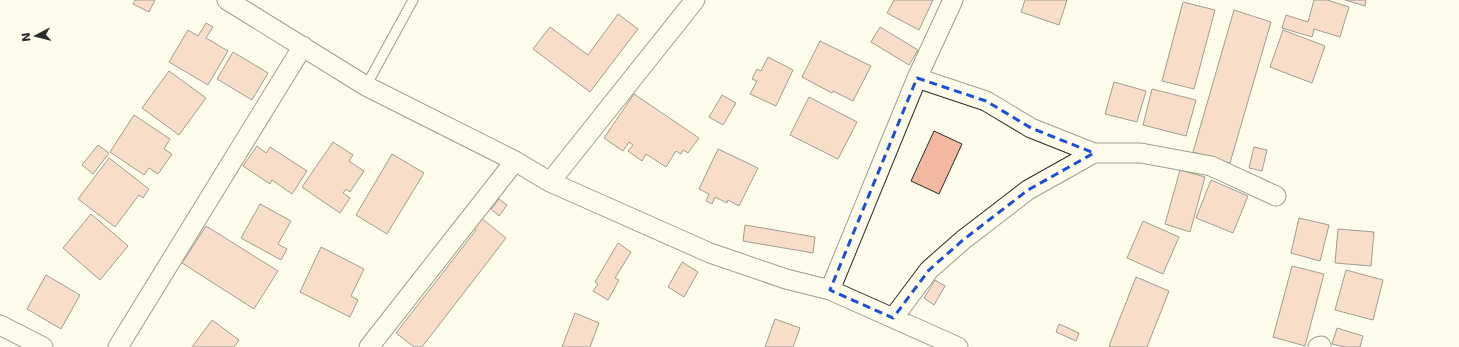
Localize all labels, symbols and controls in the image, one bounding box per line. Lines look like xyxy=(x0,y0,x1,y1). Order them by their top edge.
north arrow xyxy=(16,16,56,56)
text: N xyxy=(20,32,34,43)

